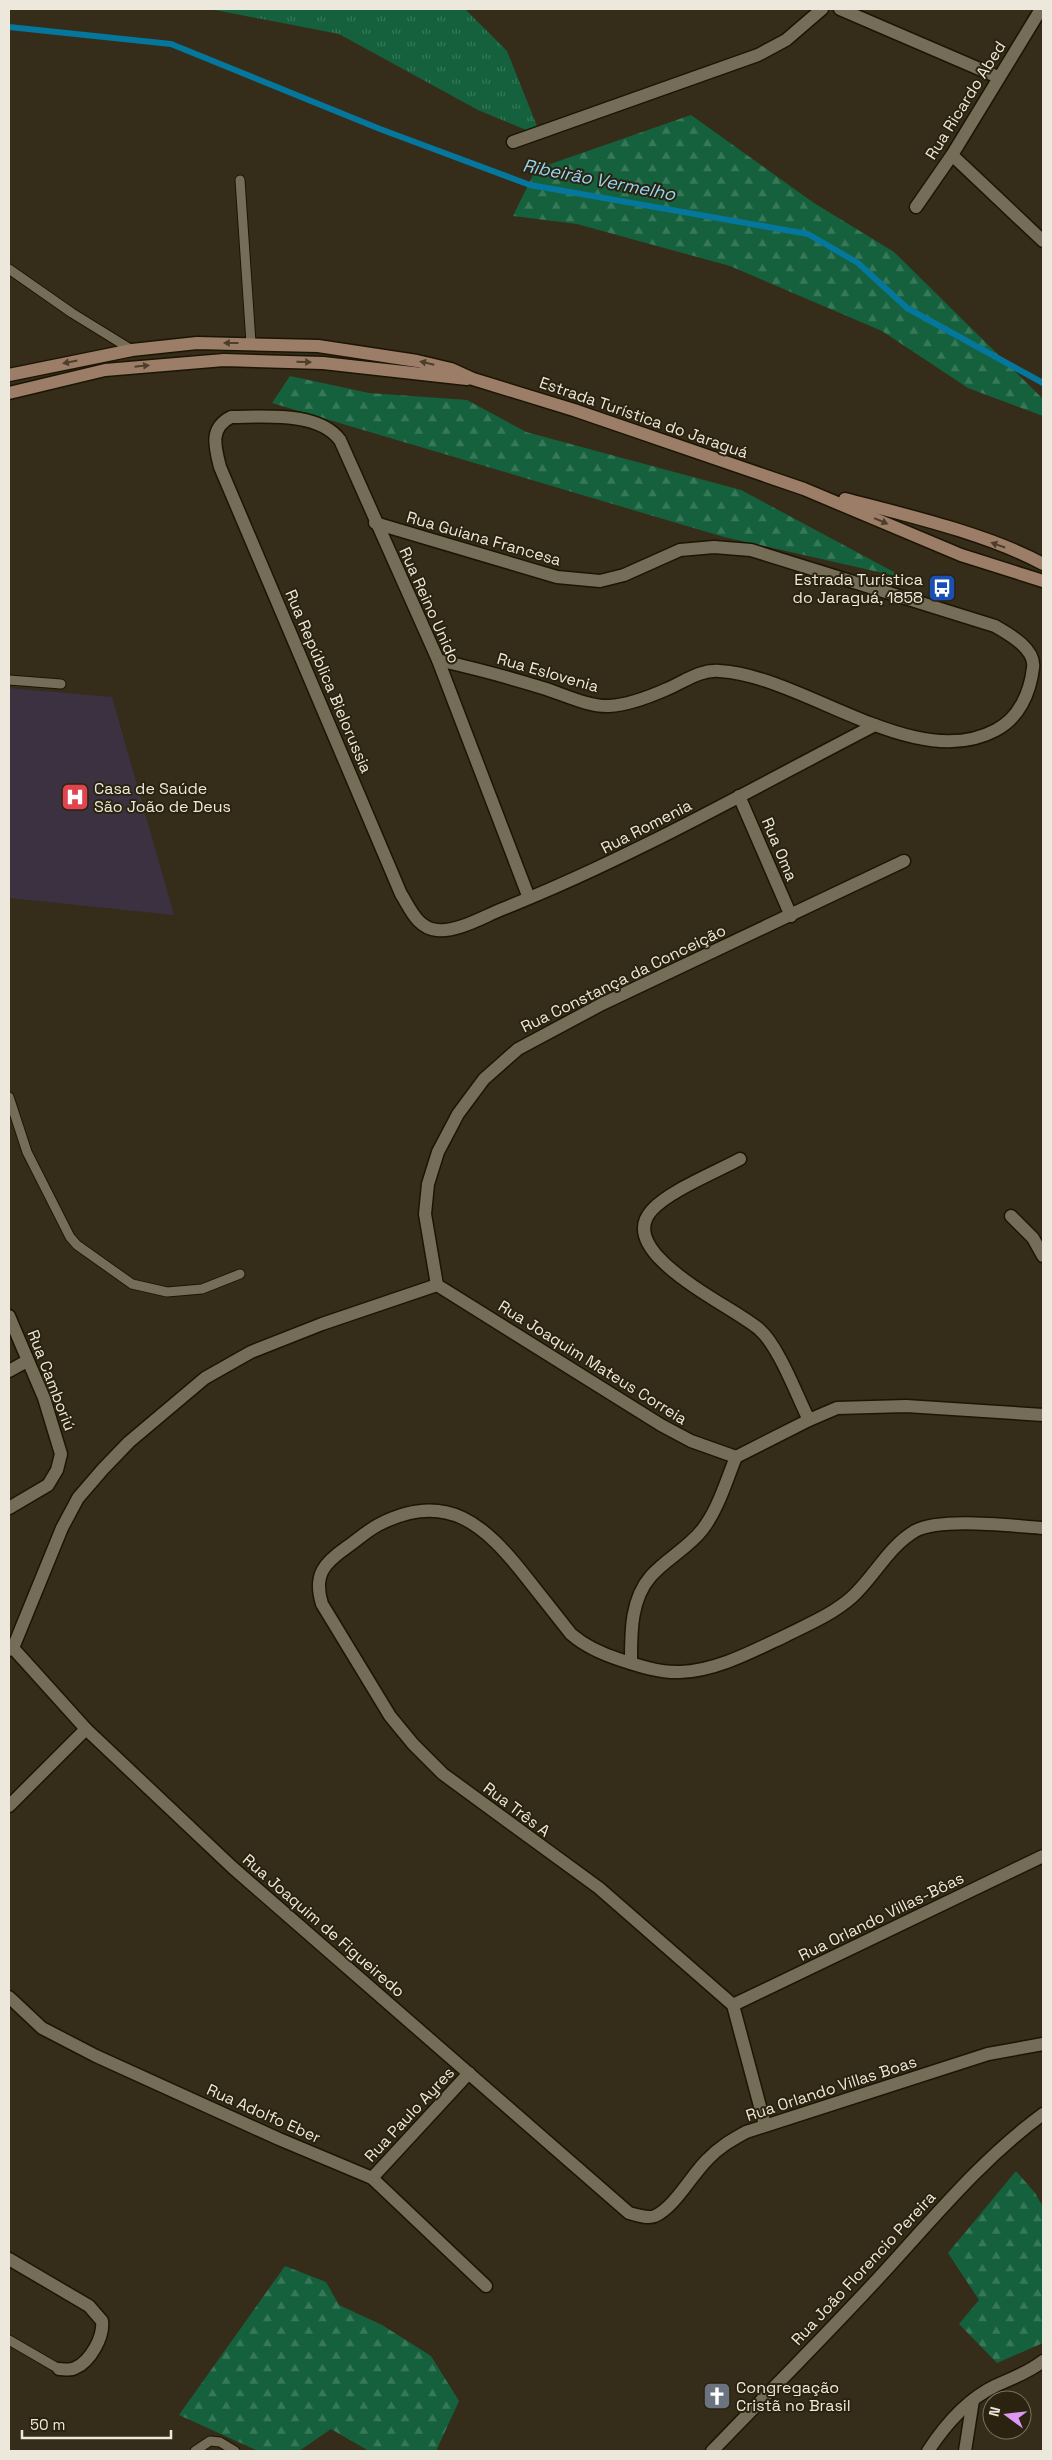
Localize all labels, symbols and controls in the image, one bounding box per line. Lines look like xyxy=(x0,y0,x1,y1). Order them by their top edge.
street label: Rua Ricardo Abed xyxy=(920,37,1010,163)
water label: Ribeirão Vermelho xyxy=(521,153,678,206)
one-way arrow xyxy=(223,339,239,347)
one-way arrow xyxy=(61,359,77,367)
one-way arrow xyxy=(297,359,313,367)
one-way arrow xyxy=(419,359,434,367)
one-way arrow xyxy=(134,362,150,370)
street label: Estrada Turística do Jaraguá xyxy=(537,372,751,463)
street label: Rua Guiana Francesa xyxy=(404,506,564,571)
one-way arrow xyxy=(874,518,888,526)
one-way arrow xyxy=(991,541,1006,548)
street label: Rua Reino Unido xyxy=(395,544,465,667)
place label: Estrada Turística do Jaraguá, 1858 xyxy=(793,569,923,608)
bus stop icon: Estrada Turística do Jaraguá, 1858 xyxy=(927,573,957,603)
street label: Rua República Bielorussia xyxy=(280,586,377,776)
street label: Rua Eslovenia xyxy=(495,648,601,697)
place label: Casa de Saúde São João de Deus xyxy=(94,778,231,817)
hospital icon: Casa de Saúde São João de Deus xyxy=(60,782,90,812)
street label: Rua Romenia xyxy=(597,795,695,858)
street label: Rua Oma xyxy=(757,814,802,884)
street label: Rua Constança da Conceição xyxy=(517,920,729,1037)
street label: Rua Joaquim Mateus Correia xyxy=(494,1295,691,1429)
street label: Rua Camboriú xyxy=(23,1327,80,1434)
street label: Rua Três A xyxy=(479,1777,554,1841)
street label: Rua Joaquim de Figueiredo xyxy=(238,1849,409,2002)
street label: Rua Orlando Villas-Bôas xyxy=(795,1867,967,1966)
street label: Rua Orlando Villas Boas xyxy=(743,2051,919,2126)
street label: Rua Paulo Ayres xyxy=(360,2062,459,2166)
street label: Rua Adolfo Eber xyxy=(203,2079,324,2148)
street label: Rua João Florencio Pereira xyxy=(786,2187,940,2350)
place label: Congregação Cristã no Brasil xyxy=(736,2377,851,2416)
church icon: Congregação Cristã no Brasil xyxy=(702,2381,732,2411)
north arrow xyxy=(982,2390,1032,2440)
text: N xyxy=(985,2405,1004,2419)
scale bar xyxy=(22,2408,171,2440)
text: 50 m xyxy=(30,2415,65,2434)

